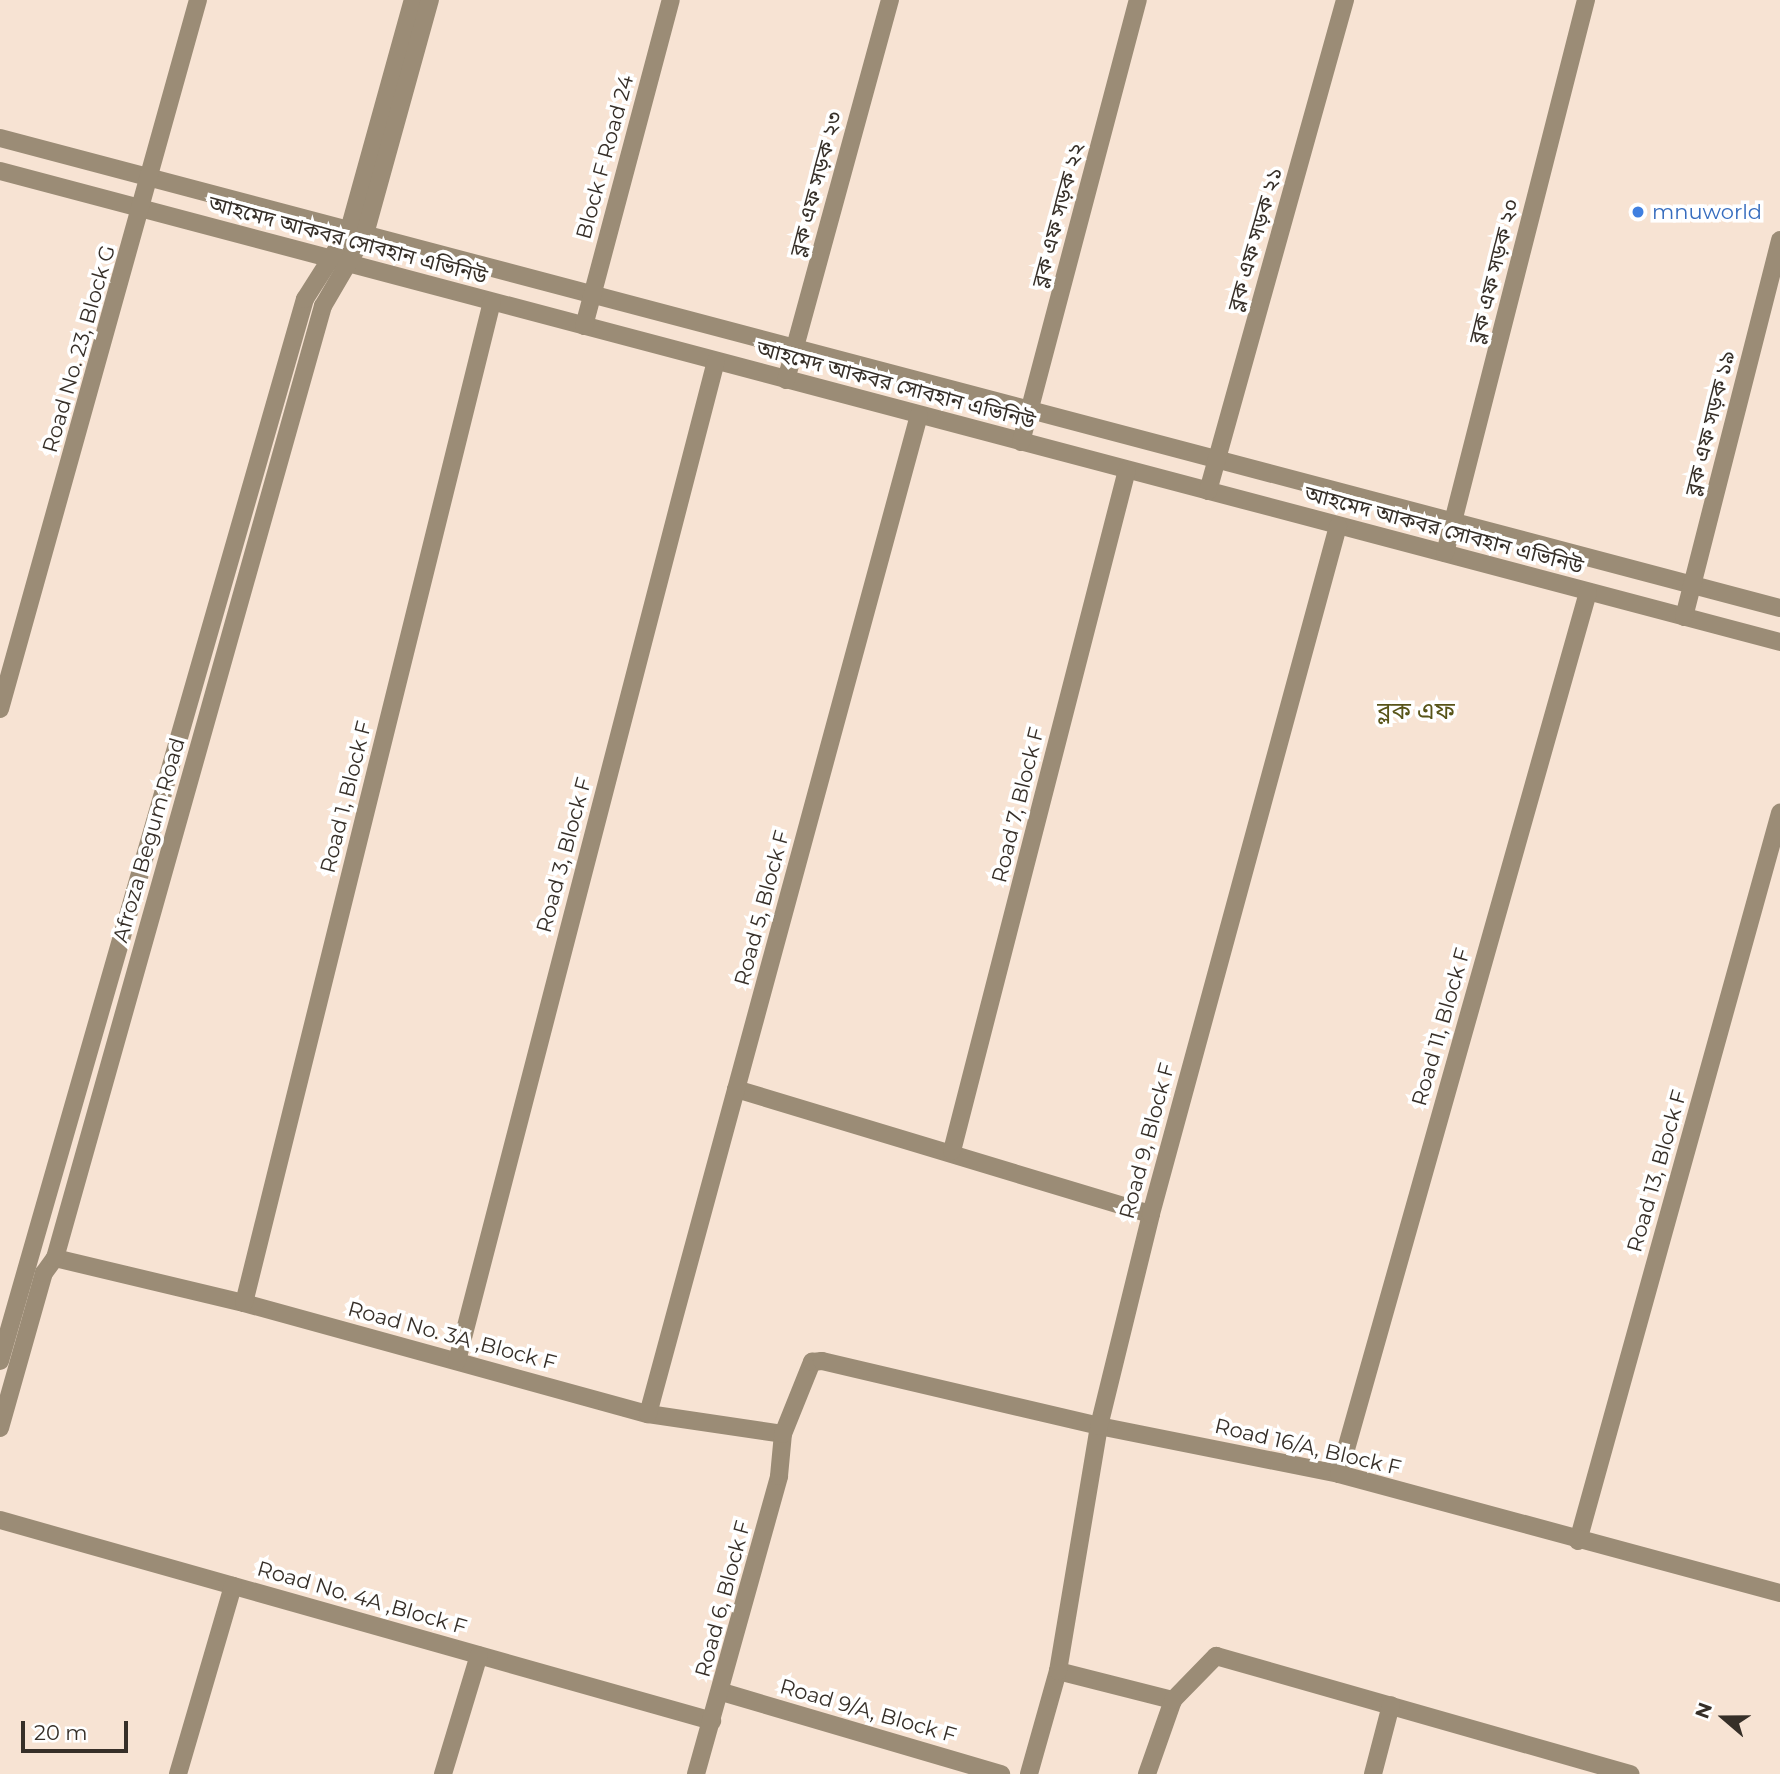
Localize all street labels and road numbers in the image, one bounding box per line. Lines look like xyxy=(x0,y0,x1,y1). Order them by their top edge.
street label: Block F Road 24 xyxy=(571,72,639,242)
street label: ব্লক এফ সড়ক ২৩ xyxy=(785,109,847,259)
street label: ব্লক এফ সড়ক ২২ xyxy=(1027,140,1089,290)
street label: ব্লক এফ সড়ক ২১ xyxy=(1222,164,1288,314)
street label: আহমেদ আকবর সোবহান এভিনিউ xyxy=(206,191,490,289)
street label: ব্লক এফ সড়ক ২০ xyxy=(1464,196,1524,346)
street label: Road No. 23, Block G xyxy=(37,242,121,456)
street label: আহমেদ আকবর সোবহান এভিনিউ xyxy=(754,336,1038,434)
street label: ব্লক এফ সড়ক ১৯ xyxy=(1680,348,1740,498)
street label: আহমেদ আকবর সোবহান এভিনিউ xyxy=(1302,481,1586,579)
street label: Road 1, Block F xyxy=(315,718,377,876)
street label: Road 7, Block F xyxy=(987,725,1049,885)
street label: Afroza Begum Road xyxy=(108,735,190,945)
street label: Road 3, Block F xyxy=(531,775,597,935)
street label: Road 5, Block F xyxy=(729,828,795,988)
street label: Road 11, Block F xyxy=(1406,945,1476,1109)
street label: Road 9, Block F xyxy=(1114,1060,1180,1222)
street label: Road 13, Block F xyxy=(1622,1087,1692,1255)
street label: Road No. 3A ,Block F xyxy=(345,1296,559,1376)
street label: Road 16/A, Block F xyxy=(1212,1413,1404,1481)
street label: Road 6, Block F xyxy=(690,1518,756,1680)
street label: Road No. 4A ,Block F xyxy=(254,1556,470,1640)
street label: Road 9/A, Block F xyxy=(777,1674,959,1748)

